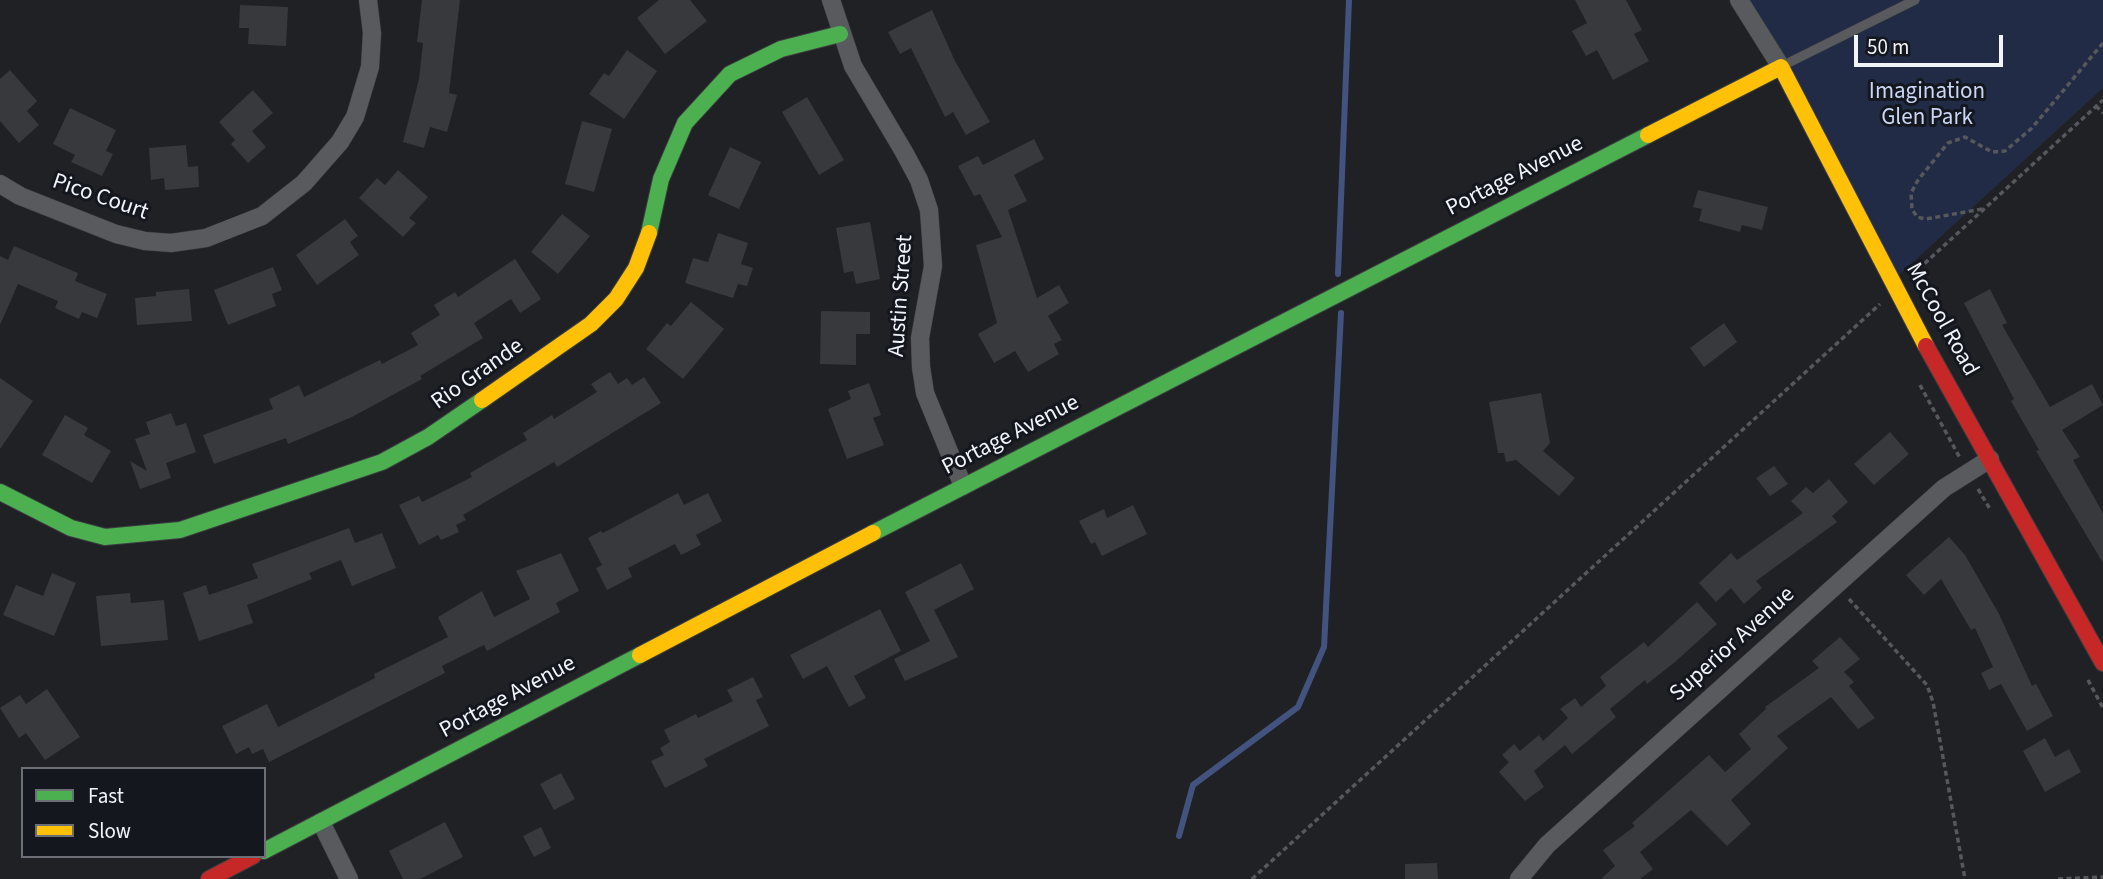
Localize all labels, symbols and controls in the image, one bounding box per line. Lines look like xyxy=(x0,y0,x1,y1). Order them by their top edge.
scale bar xyxy=(1858,21,2007,65)
text: 50 m xyxy=(1867,32,1909,62)
park label: Imagination Glen Park xyxy=(1869,79,1985,133)
street label: Portage Avenue xyxy=(1442,131,1588,223)
street label: Pico Court xyxy=(48,169,152,227)
street label: Austin Street xyxy=(884,234,920,358)
street label: McCool Road xyxy=(1899,259,1983,381)
street label: Rio Grande xyxy=(427,333,529,417)
street label: Portage Avenue xyxy=(938,390,1084,482)
street label: Superior Avenue xyxy=(1665,582,1801,708)
street label: Portage Avenue xyxy=(435,651,581,745)
legend xyxy=(21,767,266,858)
text: Fast xyxy=(88,781,124,811)
text: Slow xyxy=(88,816,131,846)

